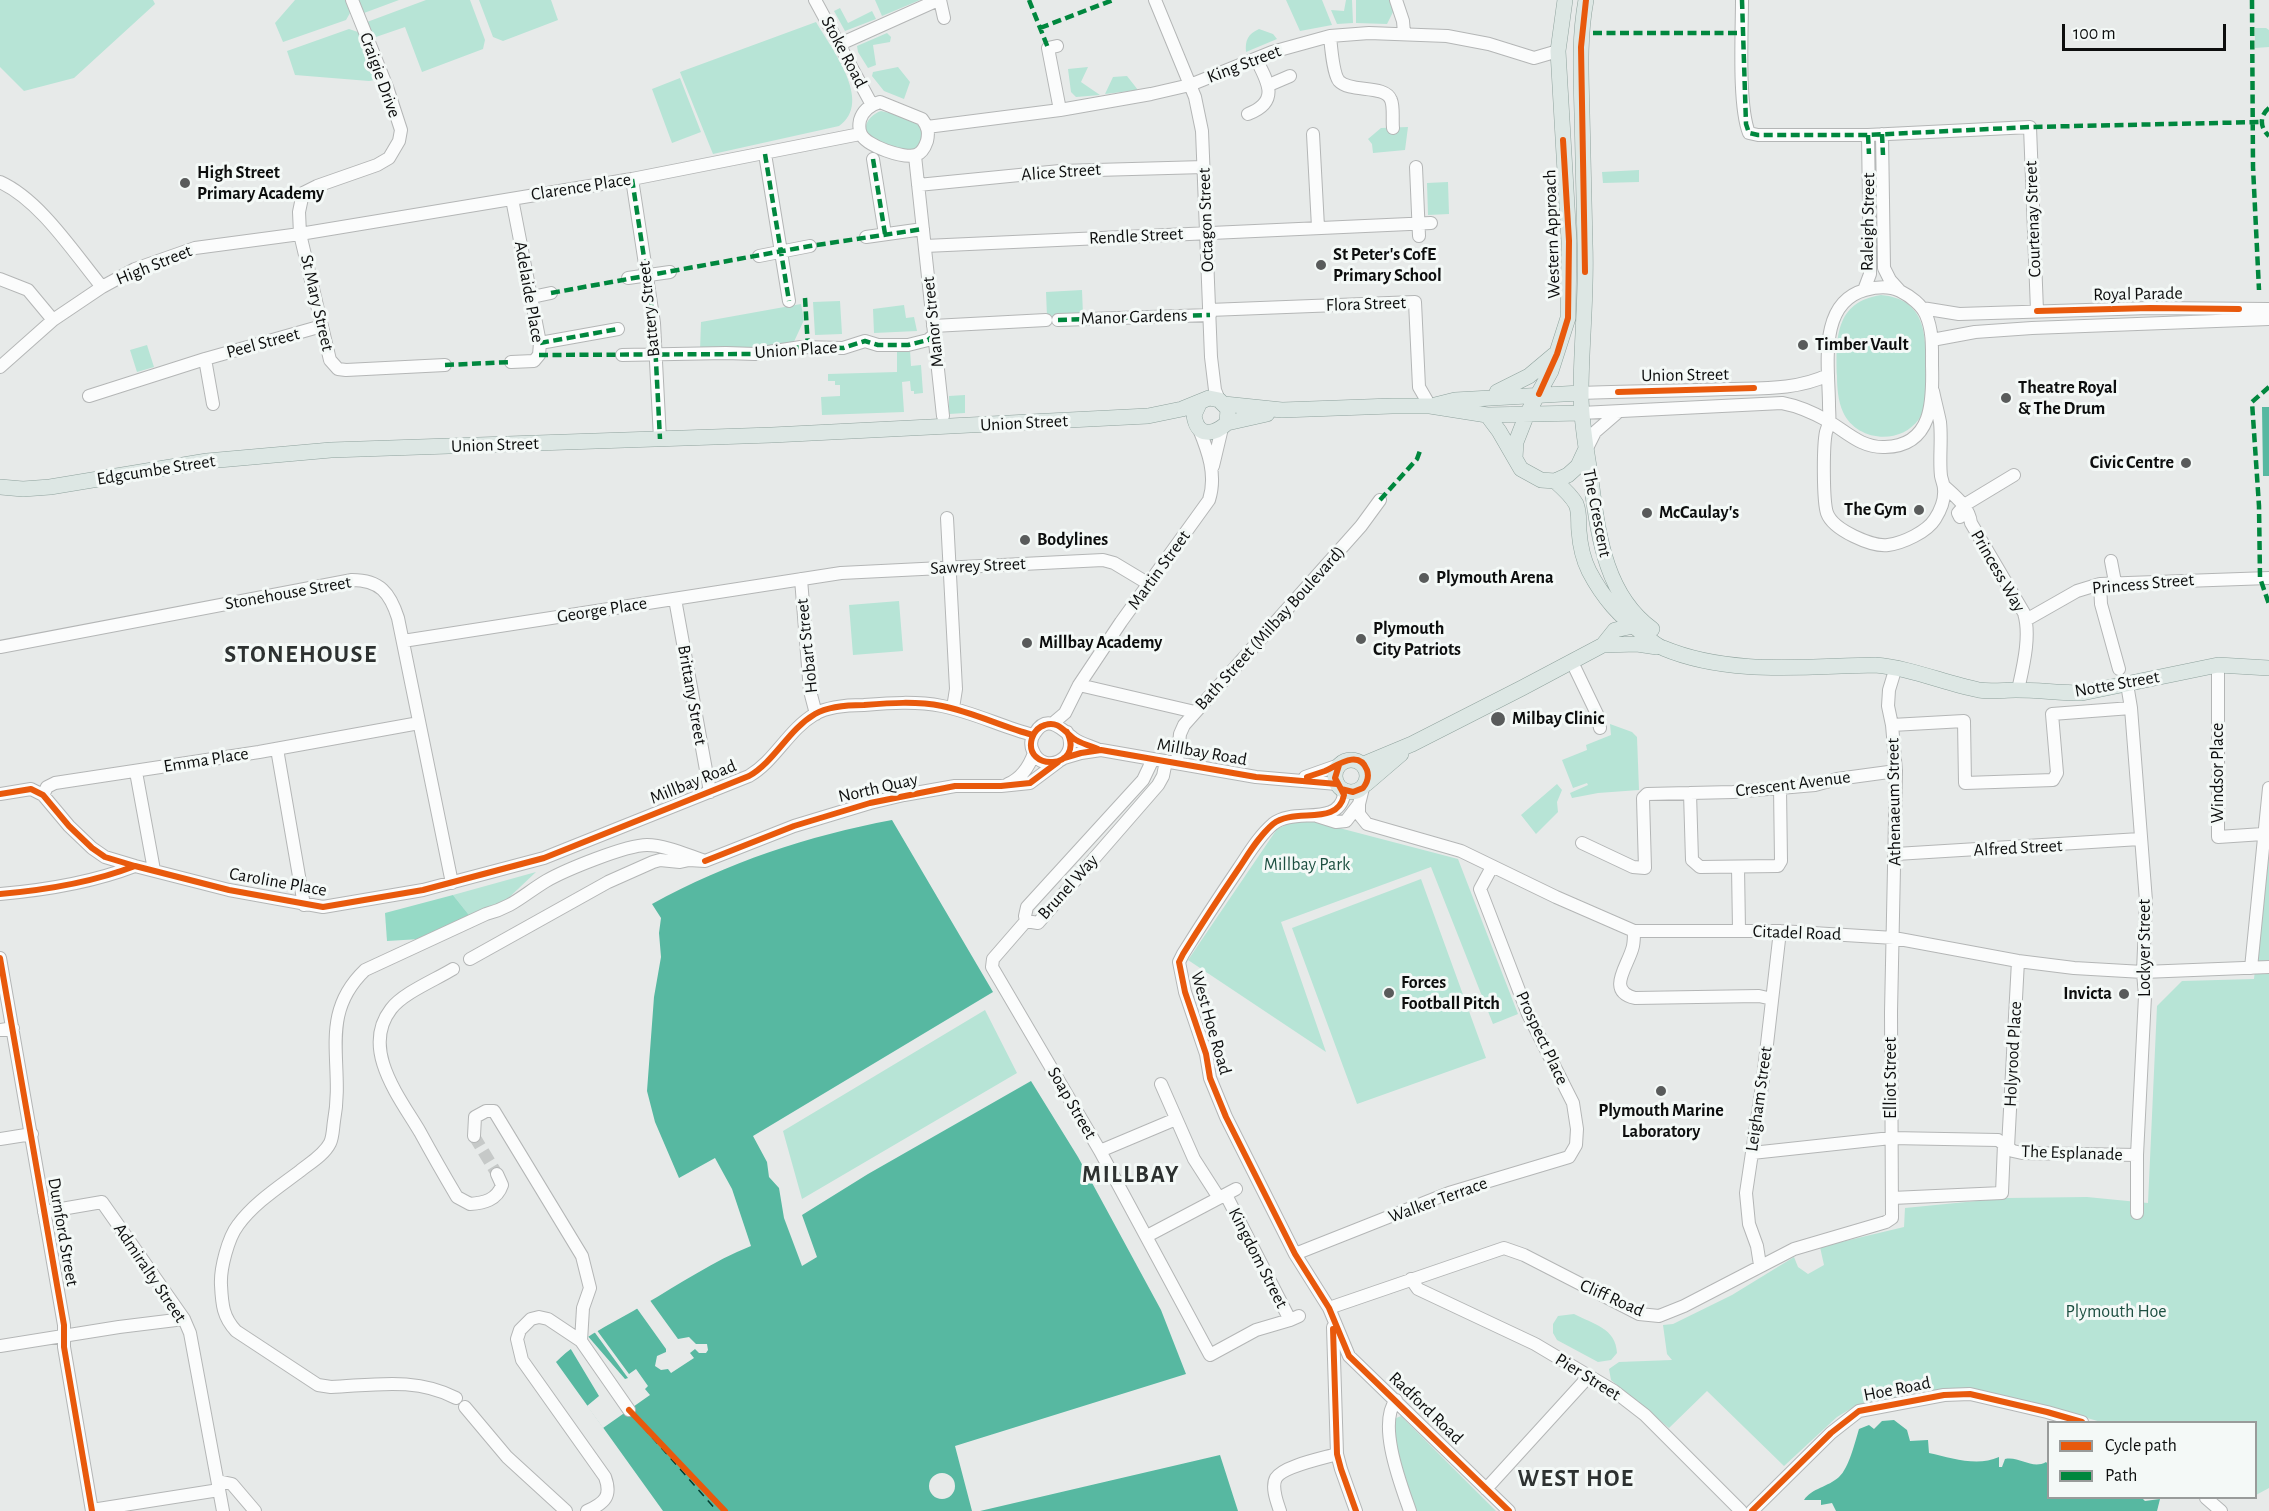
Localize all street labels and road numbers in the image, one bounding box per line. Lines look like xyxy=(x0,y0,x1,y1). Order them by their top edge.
street label: Stoke Road xyxy=(816,13,872,91)
street label: Craigie Drive xyxy=(355,29,405,121)
street label: King Street xyxy=(1204,40,1284,88)
street label: Alice Street xyxy=(1020,158,1102,186)
street label: Courtenay Street xyxy=(2020,160,2046,278)
street label: Octagon Street xyxy=(1193,167,1219,273)
street label: Clarence Place xyxy=(530,168,632,206)
street label: Western Approach xyxy=(1539,169,1565,299)
street label: Raleigh Street xyxy=(1856,173,1880,271)
street label: Rendle Street xyxy=(1088,223,1184,249)
street label: High Street xyxy=(113,240,195,290)
street label: Adelaide Place xyxy=(509,240,549,344)
street label: St Mary Street xyxy=(295,253,339,353)
street label: Battery Street xyxy=(633,260,665,358)
street label: Manor Street xyxy=(917,275,949,369)
street label: Royal Parade xyxy=(2093,282,2183,306)
street label: Flora Street xyxy=(1326,292,1406,316)
street label: Manor Gardens xyxy=(1080,304,1188,330)
street label: Peel Street xyxy=(224,323,302,363)
street label: Union Place xyxy=(754,336,838,364)
street label: Union Street xyxy=(1641,363,1729,387)
street label: Union Street xyxy=(980,410,1068,436)
street label: Union Street xyxy=(451,433,539,457)
street label: Edgcumbe Street xyxy=(95,450,217,490)
street label: The Crescent xyxy=(1578,467,1616,559)
street label: Martin Street xyxy=(1123,526,1195,614)
street label: Princess Way xyxy=(1966,526,2030,616)
street label: Bath Street (Milbay Boulevard) xyxy=(1190,541,1350,715)
street label: Sawrey Street xyxy=(930,553,1026,579)
street label: Princess Street xyxy=(2091,569,2195,599)
street label: Stonehouse Street xyxy=(223,571,353,615)
street label: George Place xyxy=(556,592,648,628)
street label: Hobart Street xyxy=(791,598,823,694)
street label: Brittany Street xyxy=(673,643,711,747)
street label: Notte Street xyxy=(2073,666,2161,702)
street label: Windsor Place xyxy=(2207,723,2229,823)
street label: Millbay Road xyxy=(1155,733,1249,771)
street label: Athenaeum Street xyxy=(1882,738,1906,866)
street label: Emma Place xyxy=(162,743,250,777)
street label: Millbay Road xyxy=(647,755,739,809)
street label: Crescent Avenue xyxy=(1734,766,1852,802)
street label: North Quay xyxy=(836,768,920,808)
street label: Alfred Street xyxy=(1973,835,2063,861)
street label: Brunel Way xyxy=(1033,850,1103,924)
street label: Caroline Place xyxy=(227,863,329,901)
street label: Lockyer Street xyxy=(2134,899,2156,997)
street label: Citadel Road xyxy=(1752,921,1842,945)
street label: West Hoe Road xyxy=(1186,969,1236,1077)
street label: Prospect Place xyxy=(1511,988,1573,1088)
street label: Holyrood Place xyxy=(1999,1001,2027,1107)
street label: Elliot Street xyxy=(1880,1037,1902,1119)
street label: Leigham Street xyxy=(1741,1045,1777,1153)
street label: Soap Street xyxy=(1043,1063,1101,1143)
street label: The Esplanade xyxy=(2021,1140,2123,1166)
street label: Walker Terrace xyxy=(1386,1172,1490,1228)
street label: Durnford Street xyxy=(43,1176,83,1288)
street label: Kingdom Street xyxy=(1223,1204,1293,1312)
street label: Admiralty Street xyxy=(109,1219,191,1327)
street label: Cliff Road xyxy=(1577,1274,1647,1322)
street label: Pier Street xyxy=(1551,1348,1625,1406)
street label: Radford Road xyxy=(1384,1367,1468,1449)
street label: Hoe Road xyxy=(1862,1372,1932,1406)

